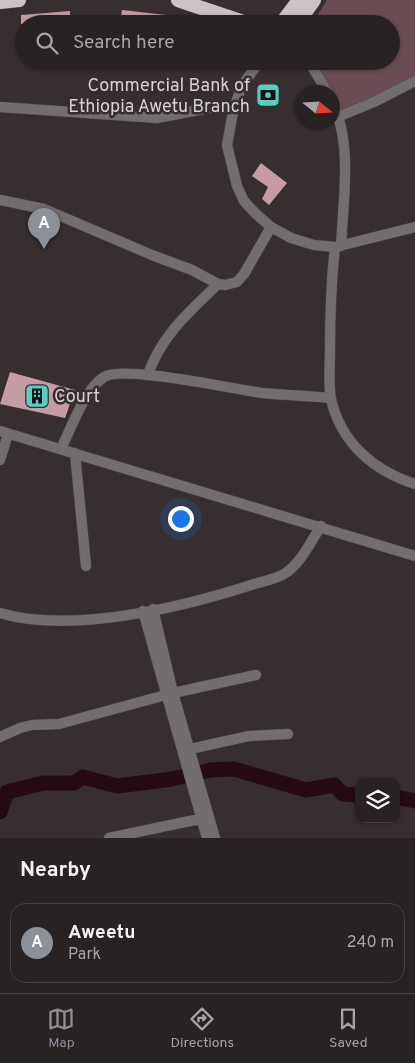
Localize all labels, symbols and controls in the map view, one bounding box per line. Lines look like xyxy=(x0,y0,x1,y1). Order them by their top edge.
search box xyxy=(15,15,400,70)
icon: search xyxy=(33,29,61,57)
text: Search here xyxy=(73,31,175,55)
place label: Commercial Bank of Ethiopia Awetu Branch xyxy=(68,75,250,119)
bank icon: Commercial Bank of Ethiopia Awetu Branch xyxy=(255,82,281,108)
north arrow xyxy=(295,85,340,130)
pin: A xyxy=(28,208,60,249)
building icon: Court xyxy=(24,383,50,409)
place label: Court xyxy=(54,386,100,409)
your location xyxy=(168,506,194,532)
map controls xyxy=(355,778,400,823)
button: layers xyxy=(355,778,400,823)
text: Nearby xyxy=(20,857,91,884)
text: Aweetu xyxy=(68,921,135,945)
text: A xyxy=(31,933,43,953)
text: 240 m xyxy=(347,933,394,953)
text: Park xyxy=(68,945,101,965)
tab: Map xyxy=(47,1005,75,1052)
tab: Directions xyxy=(170,1005,234,1052)
tab: Saved xyxy=(329,1005,368,1052)

